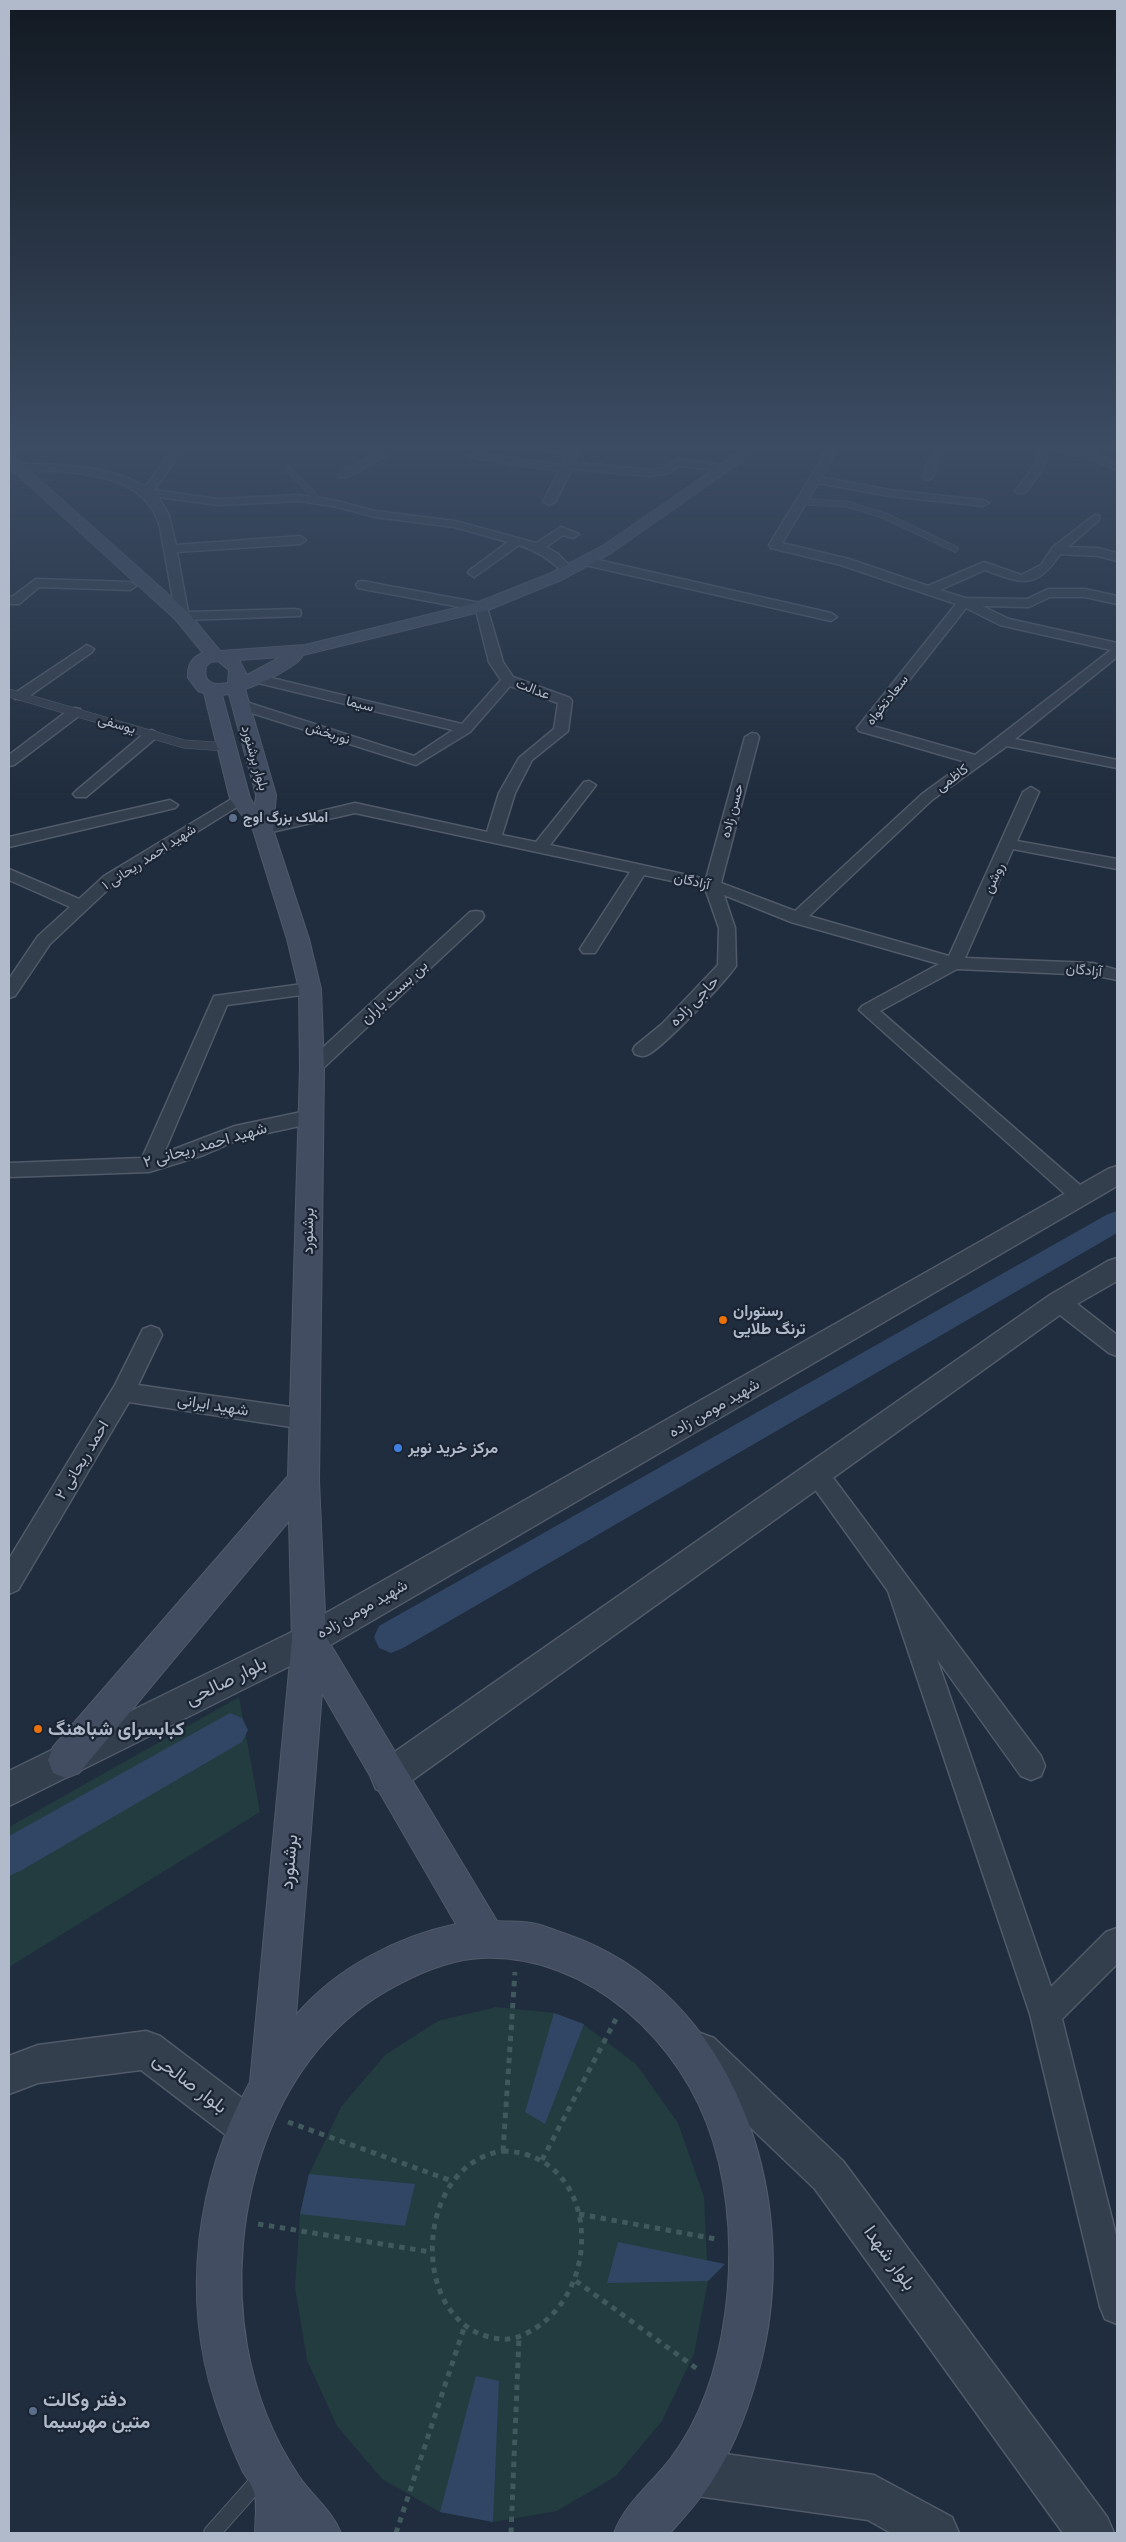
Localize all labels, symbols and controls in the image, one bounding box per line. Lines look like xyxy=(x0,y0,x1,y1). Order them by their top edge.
street label: سعادتخواه xyxy=(862,671,912,729)
street label: عدالت xyxy=(514,675,552,703)
street label: سیما xyxy=(344,692,376,716)
street label: یوسفی xyxy=(96,711,138,737)
street label: نوربخش xyxy=(304,718,352,748)
street label: بلوار برشنورد xyxy=(238,723,272,793)
street label: کاظمی xyxy=(932,761,972,795)
street label: حسن زاده xyxy=(717,782,747,840)
place label: املاک بزرگ اوج xyxy=(243,810,328,826)
marker: املاک بزرگ اوج xyxy=(227,812,239,824)
street label: شهید احمد ریحانی ۱ xyxy=(99,820,199,894)
street label: روشن xyxy=(980,860,1008,896)
street label: آزادگان xyxy=(672,869,712,893)
street label: بن بست باران xyxy=(356,956,432,1028)
street label: آزادگان xyxy=(1065,960,1103,980)
street label: حاجی زاده xyxy=(665,972,723,1030)
street label: شهید احمد ریحانی ۲ xyxy=(141,1118,269,1172)
street label: برشنورد xyxy=(298,1208,318,1254)
place label: رستوران ترنگ طلایی xyxy=(733,1301,806,1339)
marker: رستوران ترنگ طلایی xyxy=(717,1314,729,1326)
street label: شهید مومن زاده xyxy=(665,1374,763,1442)
street label: شهید ایرانی xyxy=(176,1390,250,1420)
street label: احمد ریحانی ۲ xyxy=(51,1417,113,1503)
place label: مرکز خرید نویر xyxy=(408,1438,498,1458)
marker: مرکز خرید نویر xyxy=(392,1442,404,1454)
street label: شهید مومن زاده xyxy=(313,1575,411,1643)
street label: بلوار صالحی xyxy=(182,1652,270,1710)
place label: کبابسرای شباهنگ xyxy=(48,1718,185,1740)
marker: کبابسرای شباهنگ xyxy=(32,1723,44,1735)
street label: برشنورد xyxy=(275,1833,303,1891)
street label: بلوار صالحی xyxy=(148,2048,232,2118)
street label: بلوار شهدا xyxy=(859,2221,921,2295)
place label: دفتر وکالت متین مهرسیما xyxy=(43,2389,150,2433)
marker: دفتر وکالت متین مهرسیما xyxy=(27,2405,39,2417)

